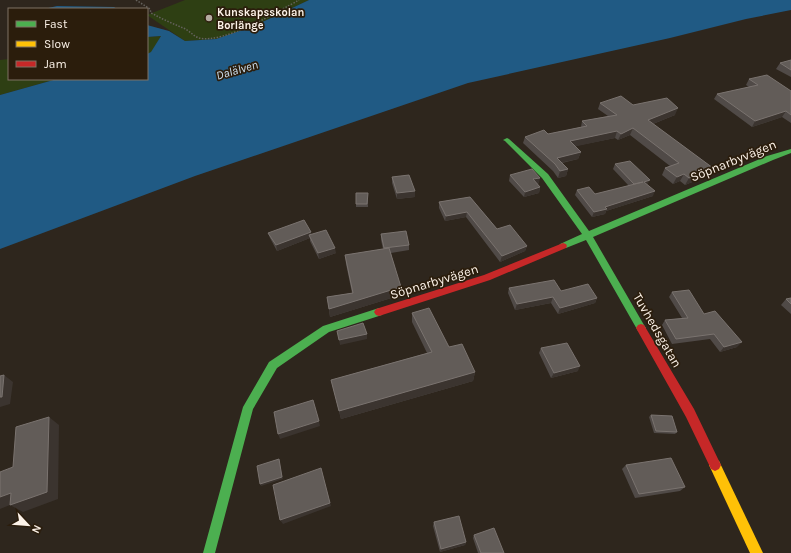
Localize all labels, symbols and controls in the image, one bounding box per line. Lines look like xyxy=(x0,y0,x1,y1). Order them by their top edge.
place label: Kunskapsskolan Borlänge xyxy=(217,6,304,32)
legend xyxy=(8,8,148,80)
marker: Kunskapsskolan Borlänge xyxy=(204,13,214,23)
text: Fast xyxy=(44,17,68,31)
text: Slow xyxy=(44,37,70,51)
text: Jam xyxy=(44,57,67,71)
water label: Dalälven xyxy=(215,57,259,83)
street label: Söpnarbyvägen xyxy=(688,136,778,185)
street label: Söpnarbyvägen xyxy=(388,261,480,302)
street label: Tuvhedsgatan xyxy=(630,290,685,370)
north arrow xyxy=(8,505,48,545)
text: N xyxy=(29,523,44,536)

